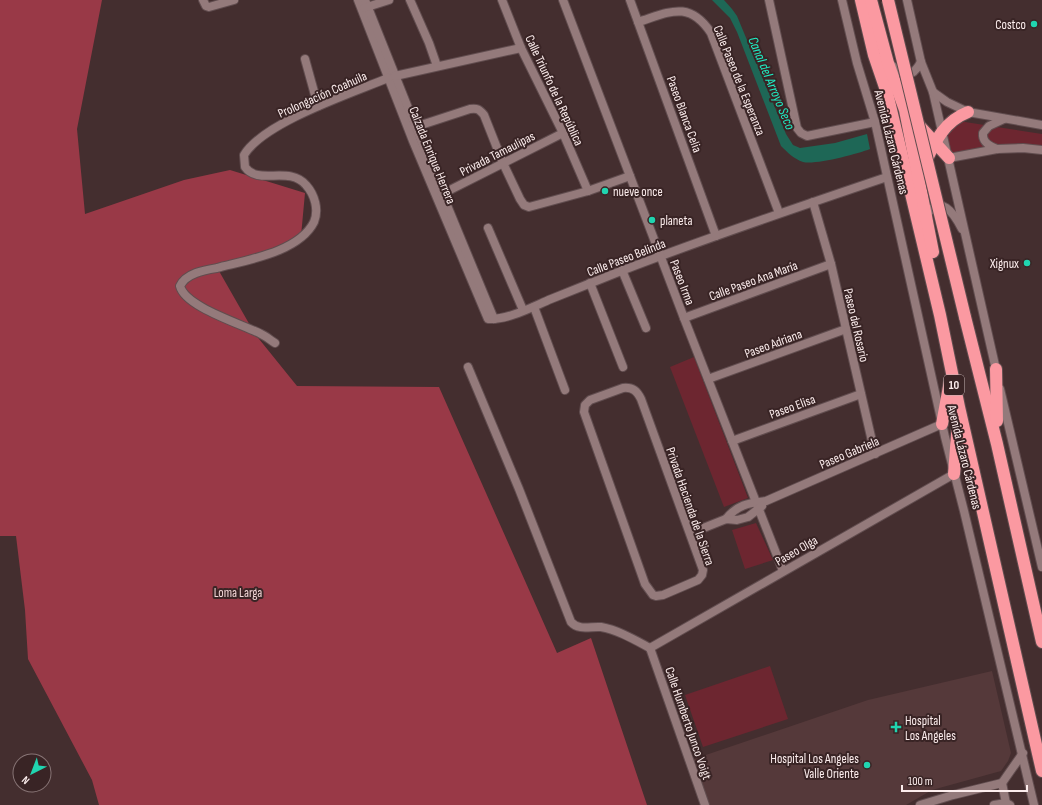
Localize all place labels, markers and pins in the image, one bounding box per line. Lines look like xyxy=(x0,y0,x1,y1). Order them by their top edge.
place label: Costco xyxy=(995,17,1026,33)
marker: Costco xyxy=(1029,19,1039,29)
place label: nueve once xyxy=(613,184,663,200)
marker: nueve once xyxy=(600,186,610,196)
place label: planeta xyxy=(660,213,692,229)
marker: planeta xyxy=(647,215,657,225)
place label: Xignux xyxy=(989,256,1019,272)
marker: Xignux xyxy=(1022,258,1032,268)
place label: Hospital Los Angeles xyxy=(905,713,956,744)
marker: Hospital Los Angeles xyxy=(890,721,902,733)
place label: Hospital Los Angeles Valle Oriente xyxy=(770,751,859,782)
marker: Hospital Los Angeles Valle Oriente xyxy=(862,760,872,770)

